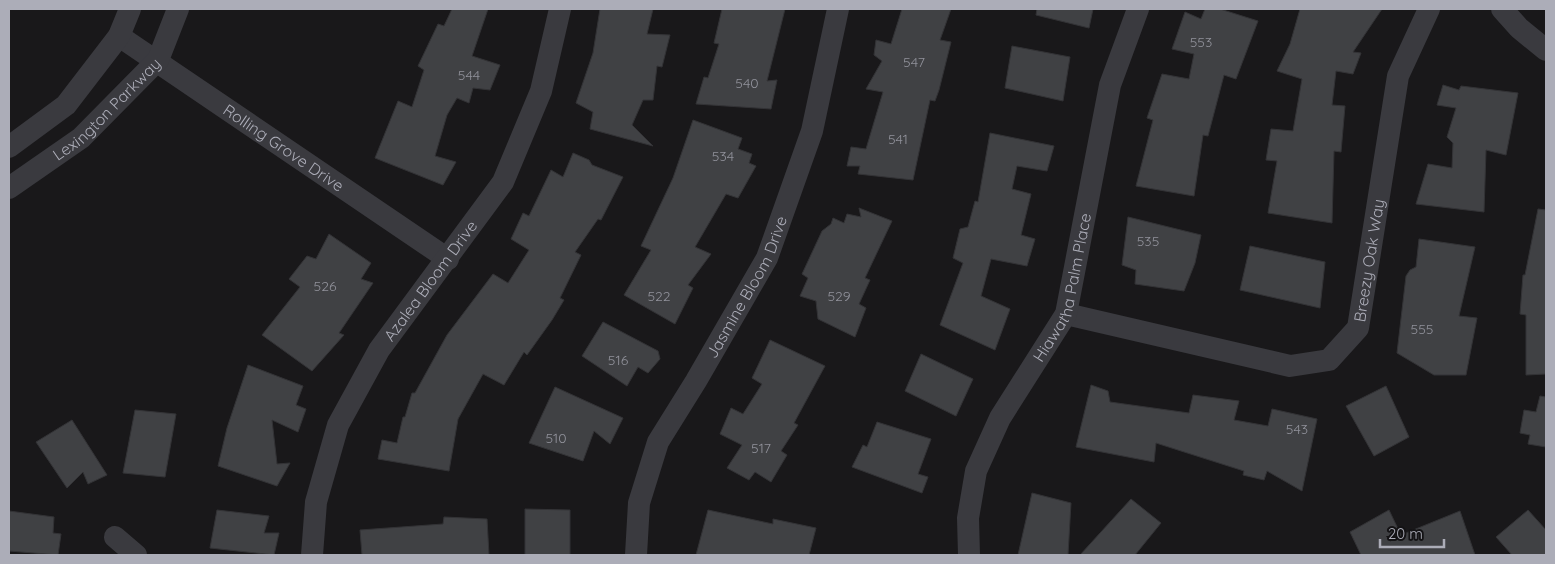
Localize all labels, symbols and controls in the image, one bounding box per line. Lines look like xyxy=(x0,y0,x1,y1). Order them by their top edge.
house number: 553 xyxy=(1190,33,1212,51)
street label: Lexington Parkway xyxy=(49,53,165,165)
house number: 547 xyxy=(903,53,925,71)
house number: 544 xyxy=(458,66,480,84)
house number: 540 xyxy=(735,74,759,92)
street label: Rolling Grove Drive xyxy=(219,100,348,196)
house number: 541 xyxy=(888,130,908,148)
house number: 534 xyxy=(712,147,734,165)
street label: Breezy Oak Way xyxy=(1349,197,1388,323)
street label: Hiawatha Palm Place xyxy=(1028,211,1095,365)
street label: Jasmine Bloom Drive xyxy=(701,213,791,362)
street label: Azalea Bloom Drive xyxy=(379,216,481,345)
house number: 535 xyxy=(1137,232,1159,250)
house number: 526 xyxy=(314,277,337,295)
house number: 522 xyxy=(647,287,671,305)
house number: 529 xyxy=(827,287,851,305)
house number: 555 xyxy=(1411,320,1433,338)
house number: 516 xyxy=(608,351,629,369)
house number: 543 xyxy=(1286,420,1308,438)
house number: 510 xyxy=(545,429,567,447)
house number: 517 xyxy=(751,439,771,457)
scale bar xyxy=(1380,516,1444,548)
text: 20 m xyxy=(1388,524,1423,543)

